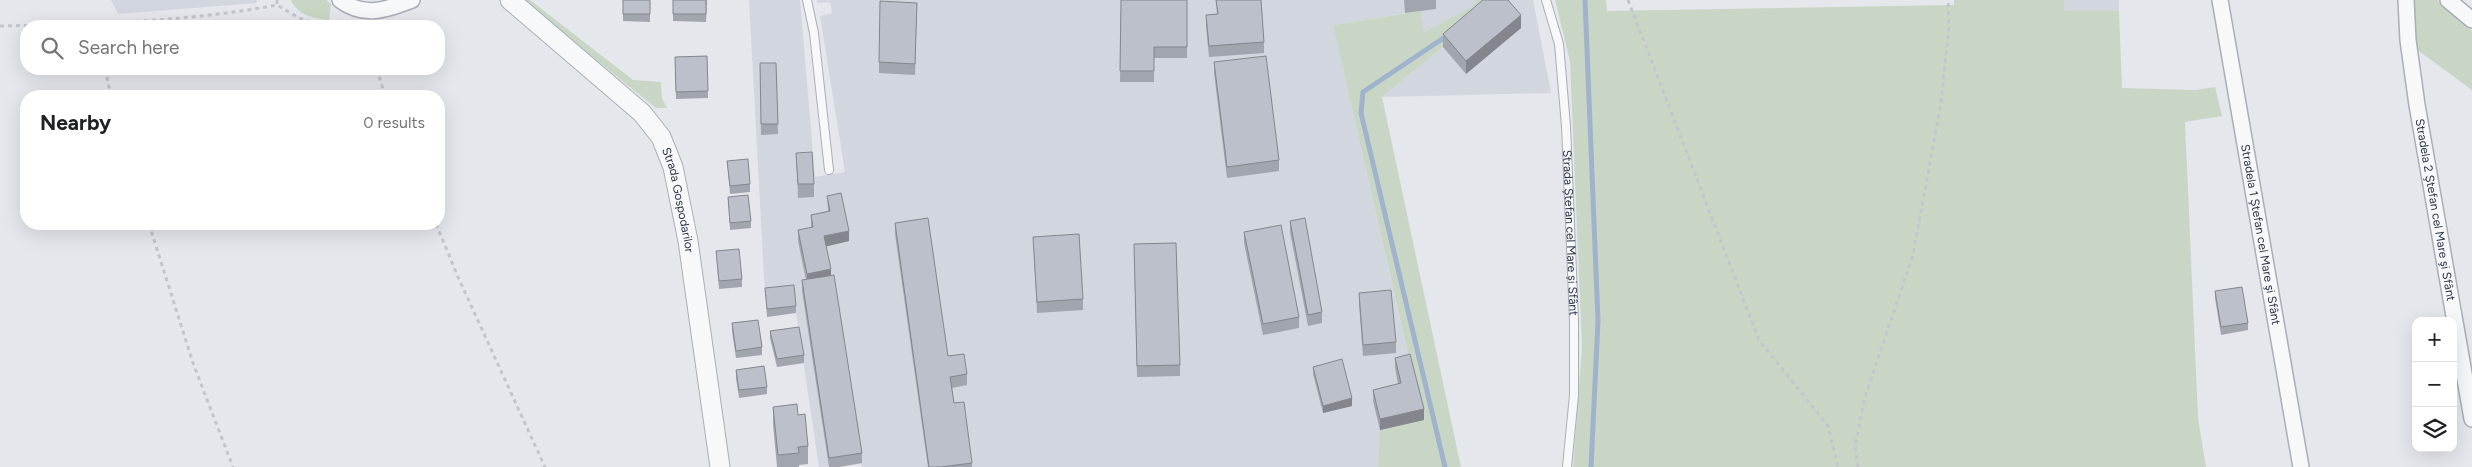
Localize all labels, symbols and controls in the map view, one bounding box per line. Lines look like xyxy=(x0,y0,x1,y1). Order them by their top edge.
search box xyxy=(20,20,445,75)
icon: search xyxy=(38,34,66,62)
text: Search here xyxy=(78,36,180,59)
text: Nearby xyxy=(40,110,111,135)
text: 0 results xyxy=(363,113,425,132)
street label: Stradela 2 Ştefan cel Mare şi Sfânt xyxy=(2413,117,2458,302)
street label: Stradela 1 Ştefan cel Mare şi Sfânt xyxy=(2238,143,2283,326)
street label: Strada Gospodarilor xyxy=(659,145,697,254)
street label: Strada Ștefan cel Mare și Sfânt xyxy=(1560,150,1581,316)
map controls xyxy=(2412,317,2457,452)
button: + xyxy=(2412,317,2457,362)
button: − xyxy=(2412,362,2457,407)
button: layers xyxy=(2412,407,2457,452)

